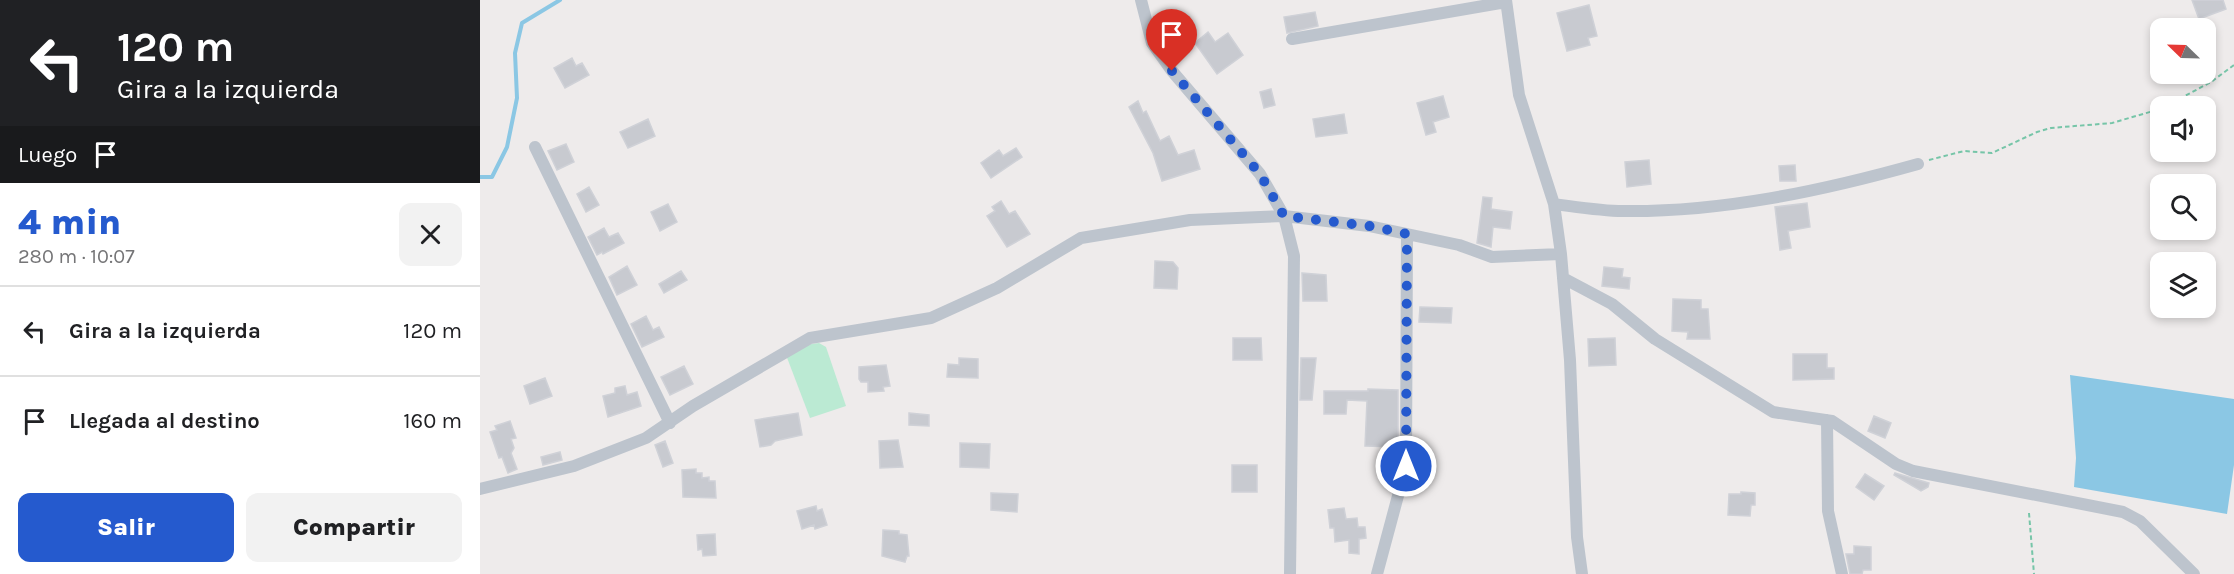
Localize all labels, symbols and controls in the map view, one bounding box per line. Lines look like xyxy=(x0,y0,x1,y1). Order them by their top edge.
pin xyxy=(1146,9,1197,71)
icon: arrive xyxy=(1155,18,1188,51)
north arrow xyxy=(2150,18,2216,84)
map controls xyxy=(2150,18,2216,318)
text: 120 m xyxy=(117,22,234,72)
icon: left xyxy=(18,24,96,102)
text: Gira a la izquierda xyxy=(117,73,339,105)
button: sound xyxy=(2150,96,2216,162)
icon: arrive xyxy=(89,138,122,171)
text: Luego xyxy=(18,142,77,168)
button: search xyxy=(2150,174,2216,240)
text: 4 min xyxy=(18,201,121,243)
button: close xyxy=(399,203,462,266)
text: 280 m · 10:07 xyxy=(18,245,135,268)
button: layers xyxy=(2150,252,2216,318)
icon: left xyxy=(18,315,51,348)
text: Gira a la izquierda xyxy=(69,318,261,344)
text: 120 m xyxy=(403,318,462,344)
icon: arrive xyxy=(18,405,51,438)
text: Llegada al destino xyxy=(69,408,260,434)
text: 160 m xyxy=(403,408,462,434)
position arrow xyxy=(1374,434,1438,498)
button: Salir xyxy=(18,493,234,562)
button: Compartir xyxy=(246,493,462,562)

